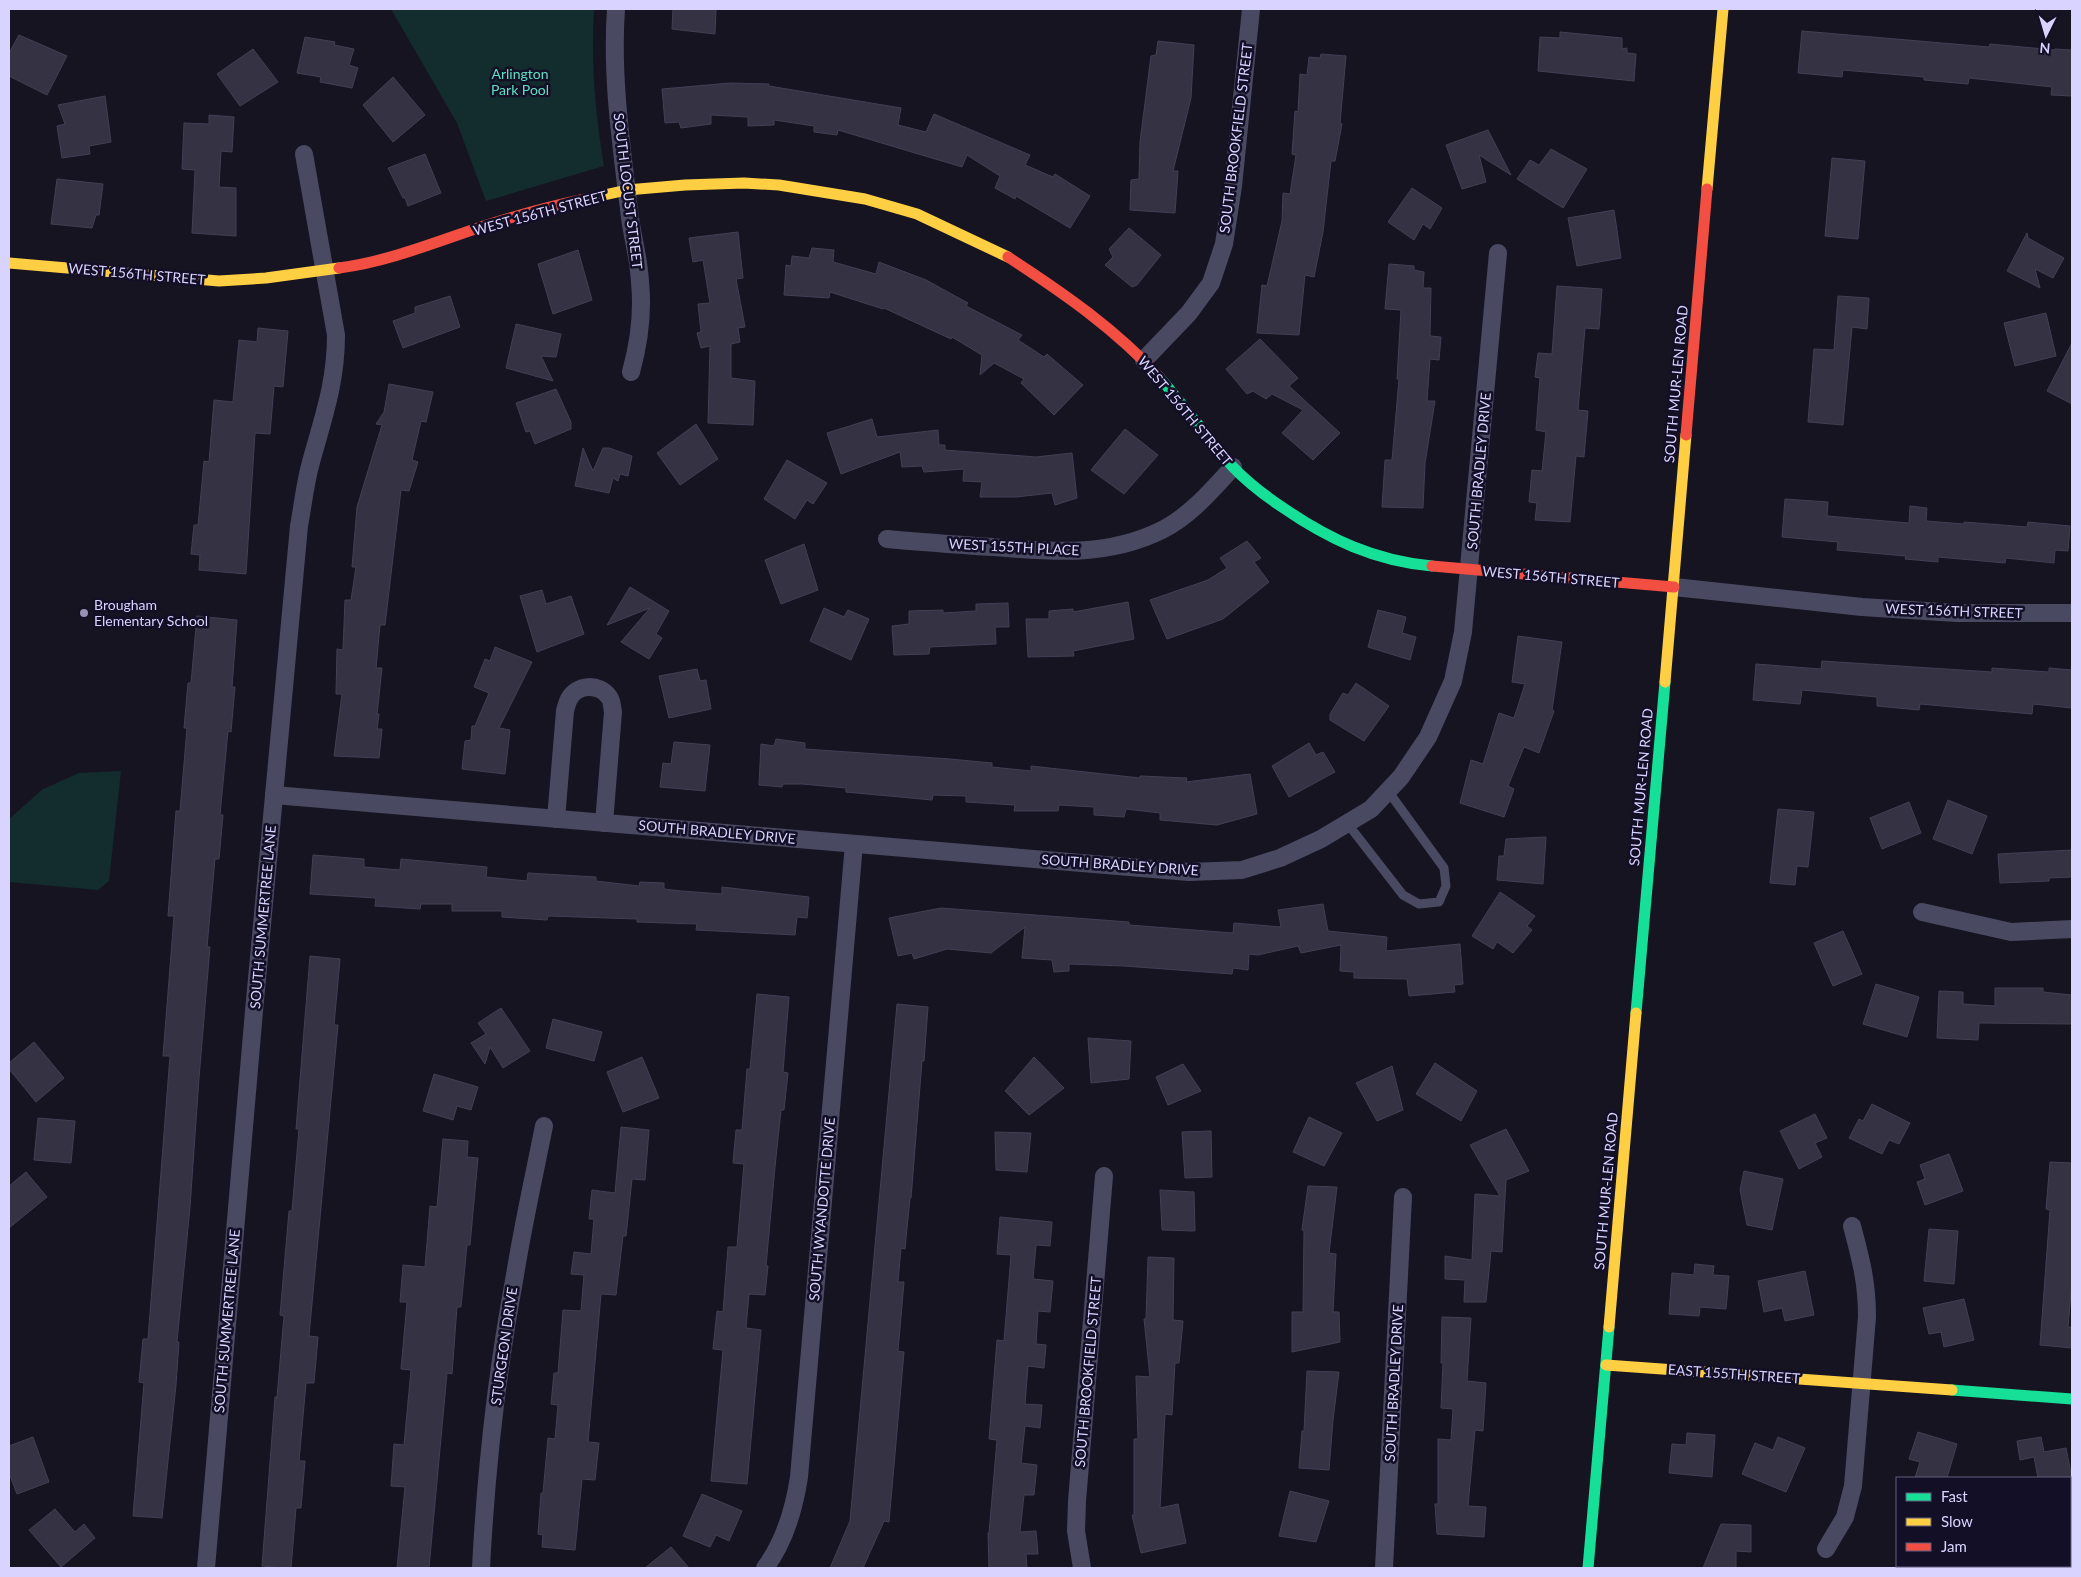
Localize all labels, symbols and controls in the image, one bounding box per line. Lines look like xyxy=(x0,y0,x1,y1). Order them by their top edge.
north arrow xyxy=(2021,10,2071,60)
text: N xyxy=(2039,40,2051,57)
street label: SOUTH BROOKFIELD STREET xyxy=(1215,41,1256,234)
park label: Arlington Park Pool xyxy=(491,65,549,98)
street label: SOUTH LOCUST STREET xyxy=(610,112,647,271)
street label: WEST 156TH STREET xyxy=(471,186,609,239)
street label: WEST 156TH STREET xyxy=(68,259,207,288)
street label: SOUTH MUR-LEN ROAD xyxy=(1660,304,1691,463)
street label: WEST 156TH STREET xyxy=(1135,353,1237,469)
street label: SOUTH BRADLEY DRIVE xyxy=(1463,392,1494,550)
street label: WEST 155TH PLACE xyxy=(948,535,1080,558)
street label: WEST 156TH STREET xyxy=(1482,562,1621,591)
place label: Brougham Elementary School xyxy=(94,596,208,629)
street label: WEST 156TH STREET xyxy=(1885,600,2024,621)
marker: Brougham Elementary School xyxy=(78,607,90,619)
street label: SOUTH MUR-LEN ROAD xyxy=(1625,707,1656,866)
street label: SOUTH BRADLEY DRIVE xyxy=(638,816,796,847)
street label: SOUTH SUMMERTREE LANE xyxy=(246,824,279,1009)
street label: SOUTH BRADLEY DRIVE xyxy=(1041,851,1199,878)
street label: SOUTH MUR-LEN ROAD xyxy=(1590,1111,1621,1270)
street label: SOUTH WYANDOTTE DRIVE xyxy=(805,1116,838,1302)
street label: SOUTH SUMMERTREE LANE xyxy=(210,1228,243,1413)
street label: SOUTH BROOKFIELD STREET xyxy=(1071,1275,1104,1468)
street label: STURGEON DRIVE xyxy=(487,1286,520,1406)
street label: SOUTH BRADLEY DRIVE xyxy=(1381,1304,1406,1462)
street label: EAST 155TH STREET xyxy=(1667,1360,1801,1387)
legend xyxy=(1896,1477,2071,1567)
text: Fast xyxy=(1941,1487,1968,1505)
text: Slow xyxy=(1941,1512,1973,1530)
text: Jam xyxy=(1941,1537,1967,1555)

